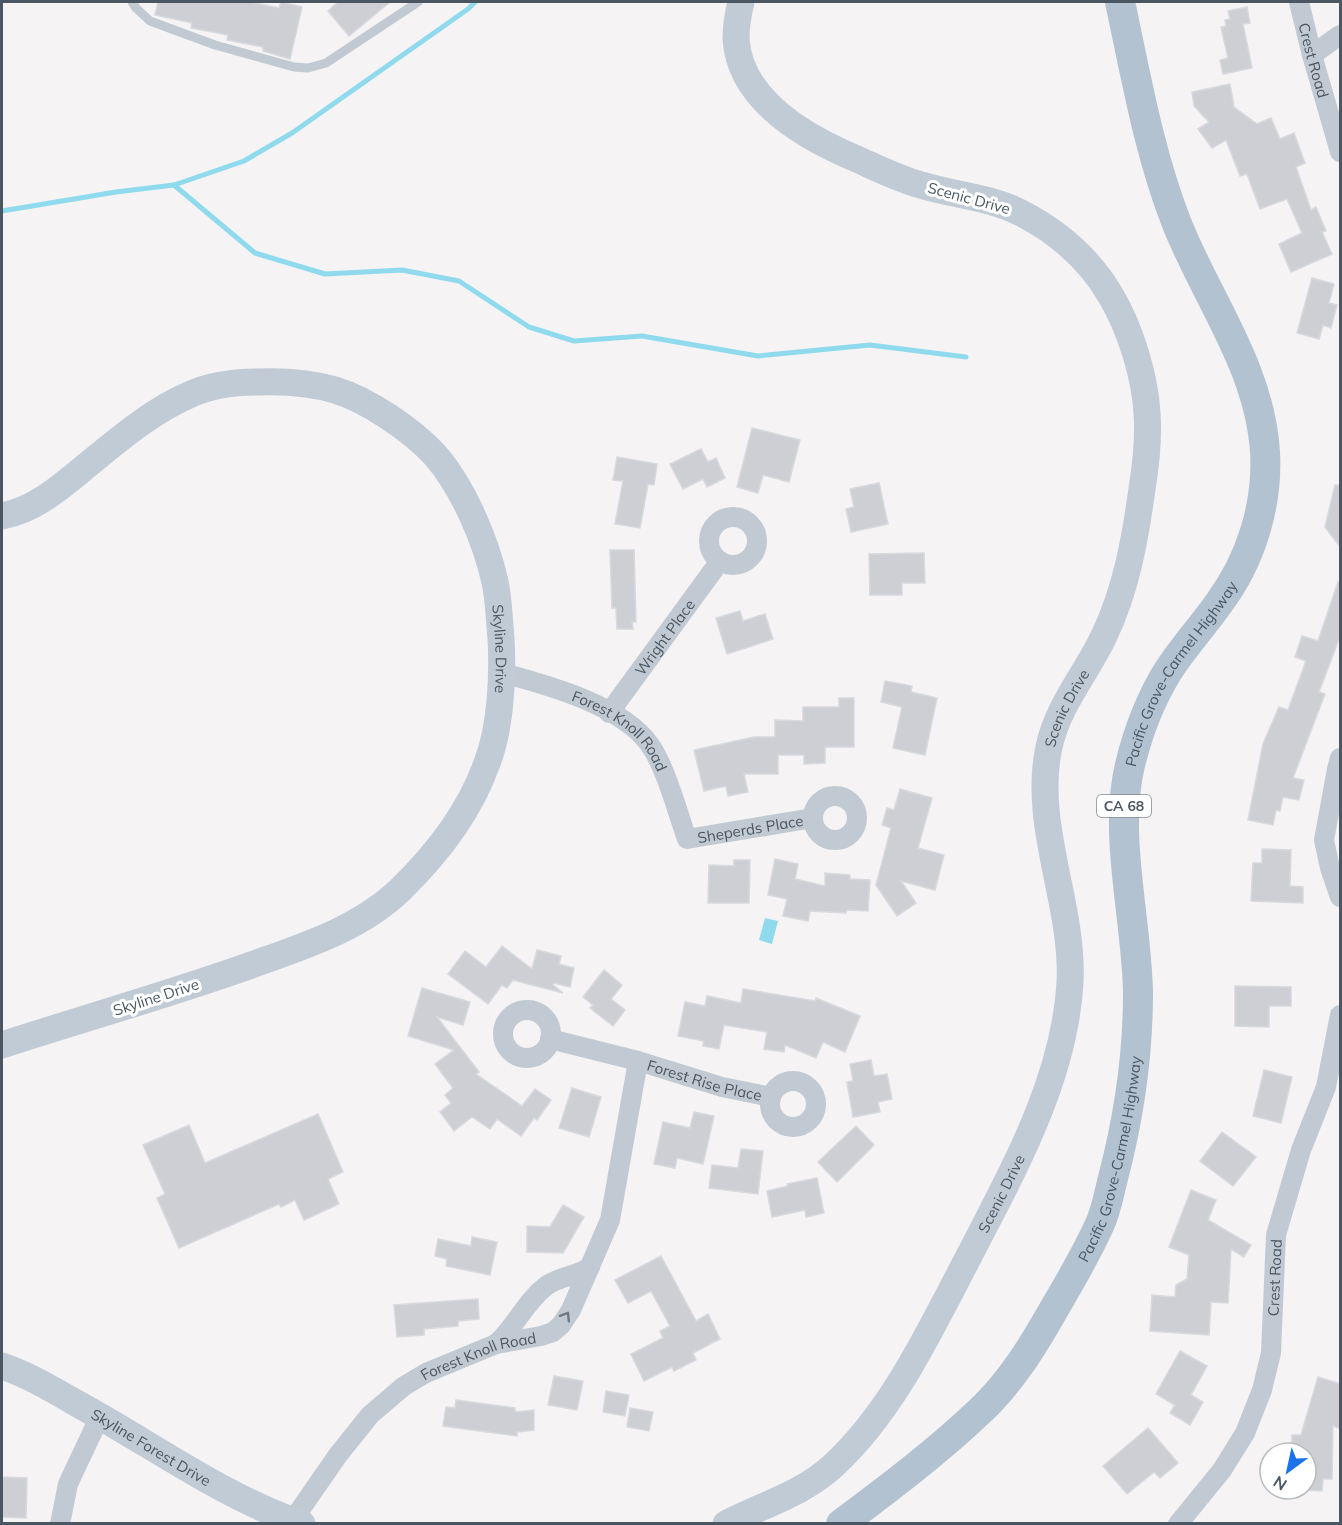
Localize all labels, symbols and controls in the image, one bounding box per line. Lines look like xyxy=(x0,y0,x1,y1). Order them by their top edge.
street label: Crest Road xyxy=(1295,21,1333,100)
street label: Scenic Drive xyxy=(926,178,1012,218)
street label: Pacific Grove-Carmel Highway xyxy=(1121,577,1241,768)
street label: Wright Place xyxy=(630,595,699,679)
street label: Skyline Drive xyxy=(489,604,511,694)
street label: Scenic Drive xyxy=(1040,665,1093,749)
street label: Forest Knoll Road xyxy=(569,686,672,774)
road number: CA 68 xyxy=(1097,795,1151,817)
street label: Sheperds Place xyxy=(696,810,805,847)
street label: Skyline Drive xyxy=(111,974,201,1020)
street label: Forest Rise Place xyxy=(645,1055,764,1104)
street label: Pacific Grove-Carmel Highway xyxy=(1073,1055,1144,1265)
street label: Scenic Drive xyxy=(973,1151,1028,1236)
street label: Crest Road xyxy=(1263,1239,1285,1317)
one-way arrow xyxy=(559,1312,571,1322)
street label: Forest Knoll Road xyxy=(417,1328,538,1384)
street label: Skyline Forest Drive xyxy=(88,1404,214,1490)
north arrow xyxy=(1258,1441,1318,1501)
text: N xyxy=(1269,1472,1290,1495)

